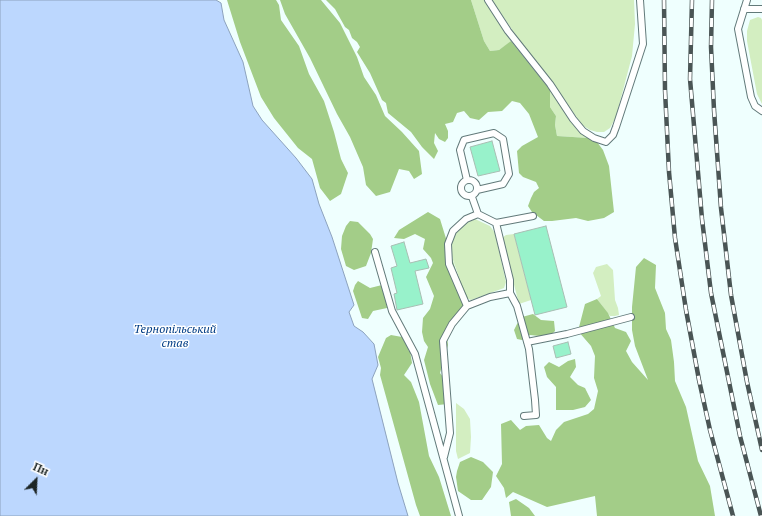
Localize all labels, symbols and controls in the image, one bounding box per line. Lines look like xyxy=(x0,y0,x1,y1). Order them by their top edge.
water label: Тернопільський став xyxy=(134,323,216,351)
text: Пн xyxy=(31,459,51,479)
north arrow xyxy=(16,460,56,500)

